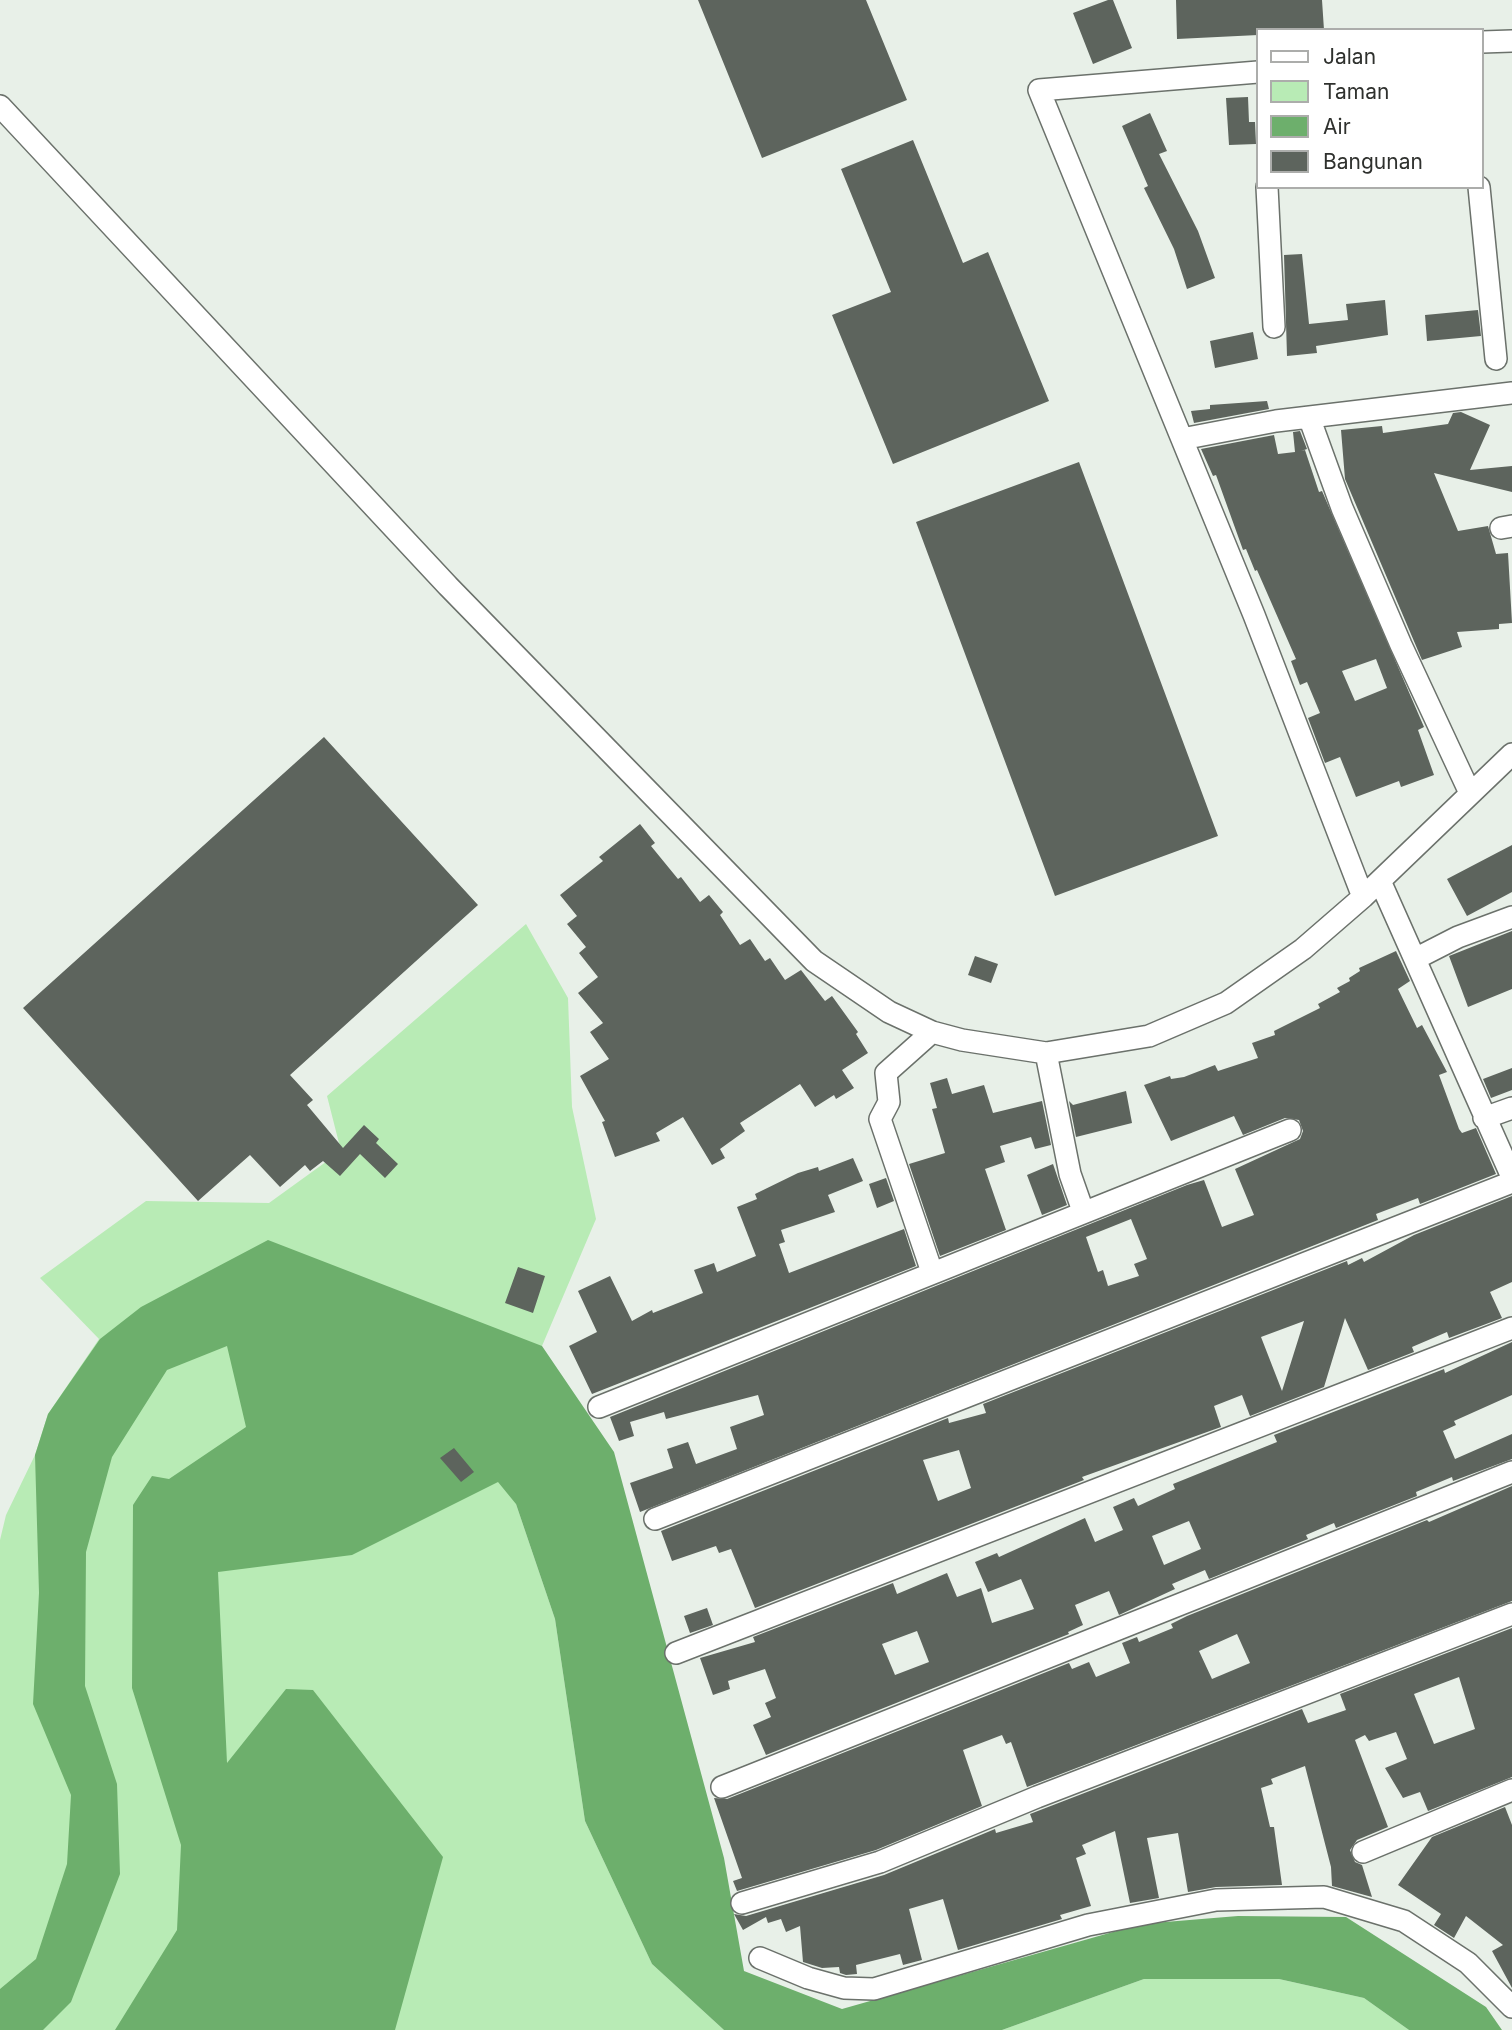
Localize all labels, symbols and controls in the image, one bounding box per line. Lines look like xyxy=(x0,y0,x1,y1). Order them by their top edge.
legend xyxy=(1256,28,1484,189)
text: Jalan xyxy=(1323,44,1376,69)
text: Taman xyxy=(1323,79,1389,104)
text: Air xyxy=(1323,114,1351,139)
text: Bangunan xyxy=(1323,149,1423,174)

